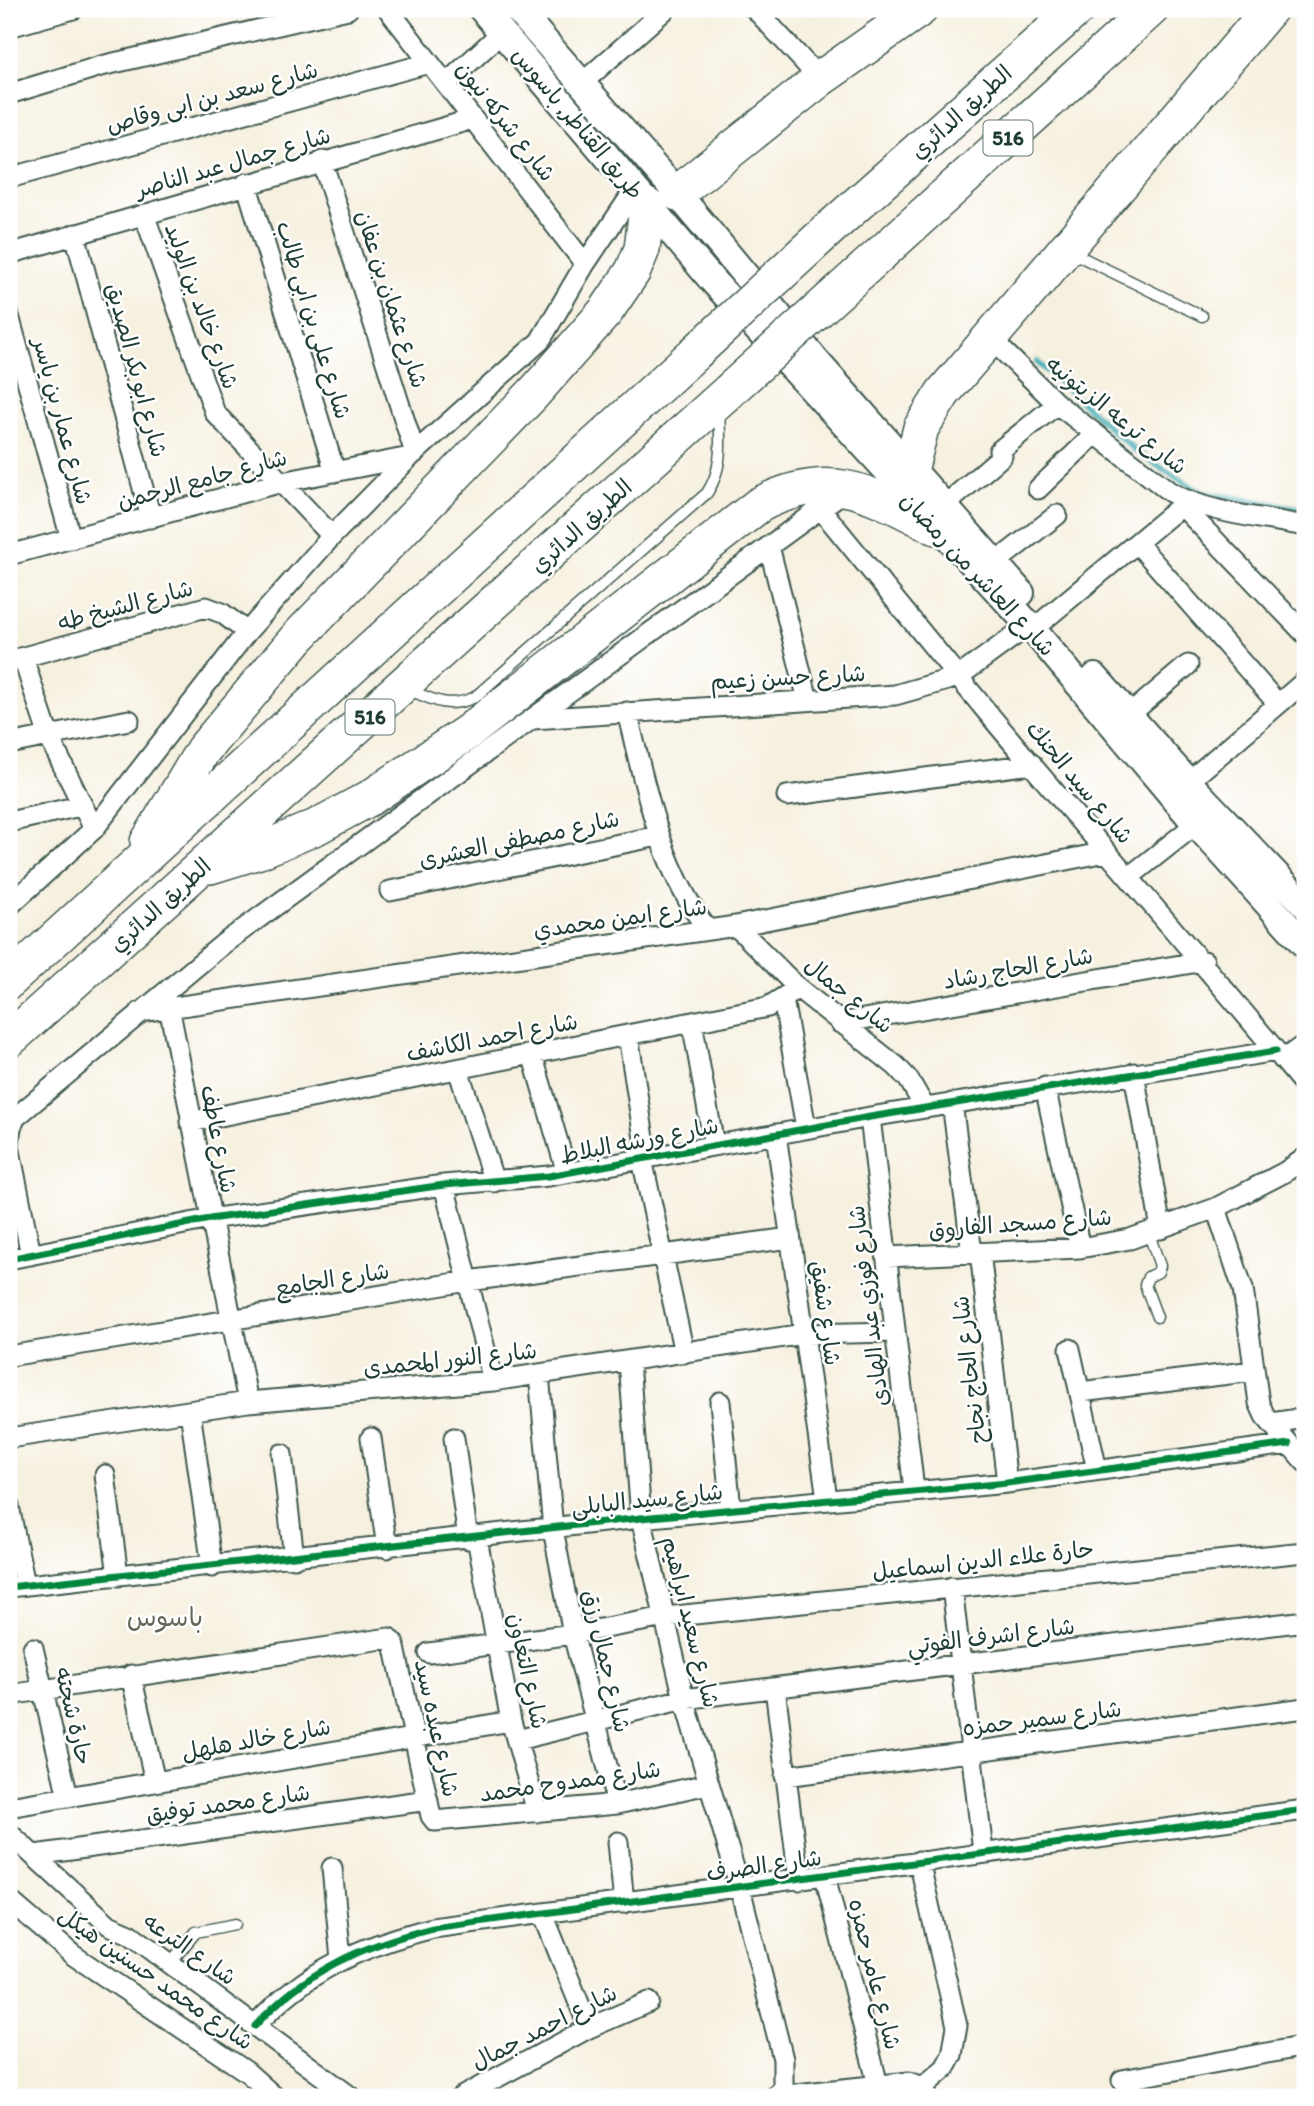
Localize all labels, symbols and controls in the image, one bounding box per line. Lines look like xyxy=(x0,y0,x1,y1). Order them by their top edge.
street label: طريق القناطر, باسوس xyxy=(506,41,650,205)
street label: شارع سعد بن ابى وقاص xyxy=(103,55,322,141)
street label: شارع شركه نيون xyxy=(449,55,562,188)
street label: الطريق الدائري xyxy=(904,59,1020,167)
road number: 516 xyxy=(984,120,1032,156)
street label: شارع جمال عبد الناصر xyxy=(130,121,334,206)
street label: شارع عثمان بن عفان xyxy=(348,206,434,392)
street label: شارع على بن ابى طالب xyxy=(269,218,357,423)
street label: شارع خالد بن الوليد xyxy=(157,219,245,394)
street label: شارع ابو بكر الصديق xyxy=(98,280,174,461)
street label: شارع عمار بن ياسر xyxy=(25,333,99,508)
street label: شارع ترعه الزيتونيه xyxy=(1040,350,1193,482)
street label: شارع جامع الرحمن xyxy=(114,443,291,518)
street label: الطريق الدائري xyxy=(524,473,640,581)
street label: شارع العاشر من رمضان xyxy=(893,486,1061,663)
street label: شارع الشيخ طه xyxy=(54,573,197,639)
street label: شارع حسن زعيم xyxy=(710,659,867,699)
road number: 516 xyxy=(346,700,394,734)
street label: شارع سيد الحنك xyxy=(1019,715,1140,851)
street label: شارع مصطفى العشرى xyxy=(416,804,622,876)
street label: الطريق الدائري xyxy=(103,852,219,960)
street label: شارع ايمن محمدي xyxy=(531,892,709,947)
street label: شارع الحاج رشاد xyxy=(941,941,1095,997)
street label: شارع جمال xyxy=(798,951,899,1041)
street label: شارع احمد الكاشف xyxy=(404,1007,580,1069)
street label: شارع عاطف xyxy=(193,1083,243,1196)
street label: شارع ورشه البلاط xyxy=(557,1111,721,1171)
street label: شارع فوزي عبد الهادى xyxy=(842,1203,897,1408)
street label: شارع مسجد الفاروق xyxy=(927,1203,1113,1245)
street label: شارع الجامع xyxy=(273,1256,392,1305)
street label: شارع شفيق xyxy=(803,1259,847,1368)
street label: شارع الحاج نجاح xyxy=(946,1294,994,1446)
street label: شارع النور المحمدى xyxy=(362,1336,538,1384)
street label: شارع سيد البابلى xyxy=(570,1477,724,1523)
street label: شارع سعيد ابراهيم xyxy=(652,1533,726,1711)
street label: حارة علاء الدين اسماعيل xyxy=(871,1534,1095,1586)
street label: شارع جمال رزق xyxy=(575,1587,637,1736)
district label: باسوس xyxy=(127,1601,203,1633)
street label: شارع التعاون xyxy=(500,1611,554,1732)
street label: شارع اشرف الفوتي xyxy=(906,1612,1077,1667)
street label: شارع عبده سيد xyxy=(407,1657,465,1800)
street label: حارة شحته xyxy=(49,1664,99,1768)
street label: شارع سمير حمزه xyxy=(961,1694,1123,1744)
street label: شارع خالد هلهل xyxy=(179,1712,333,1768)
street label: شارع ممدوح محمد xyxy=(478,1754,663,1810)
street label: شارع محمد توفيق xyxy=(144,1778,312,1830)
street label: شارع الصرف xyxy=(705,1843,824,1889)
street label: شارع عامر حمزه xyxy=(841,1896,907,2053)
street label: شارع محمد حسنين هيكل xyxy=(52,1900,259,2057)
street label: شارع الترعه xyxy=(137,1907,242,1993)
street label: شارع احمد جمال xyxy=(466,1978,622,2078)

